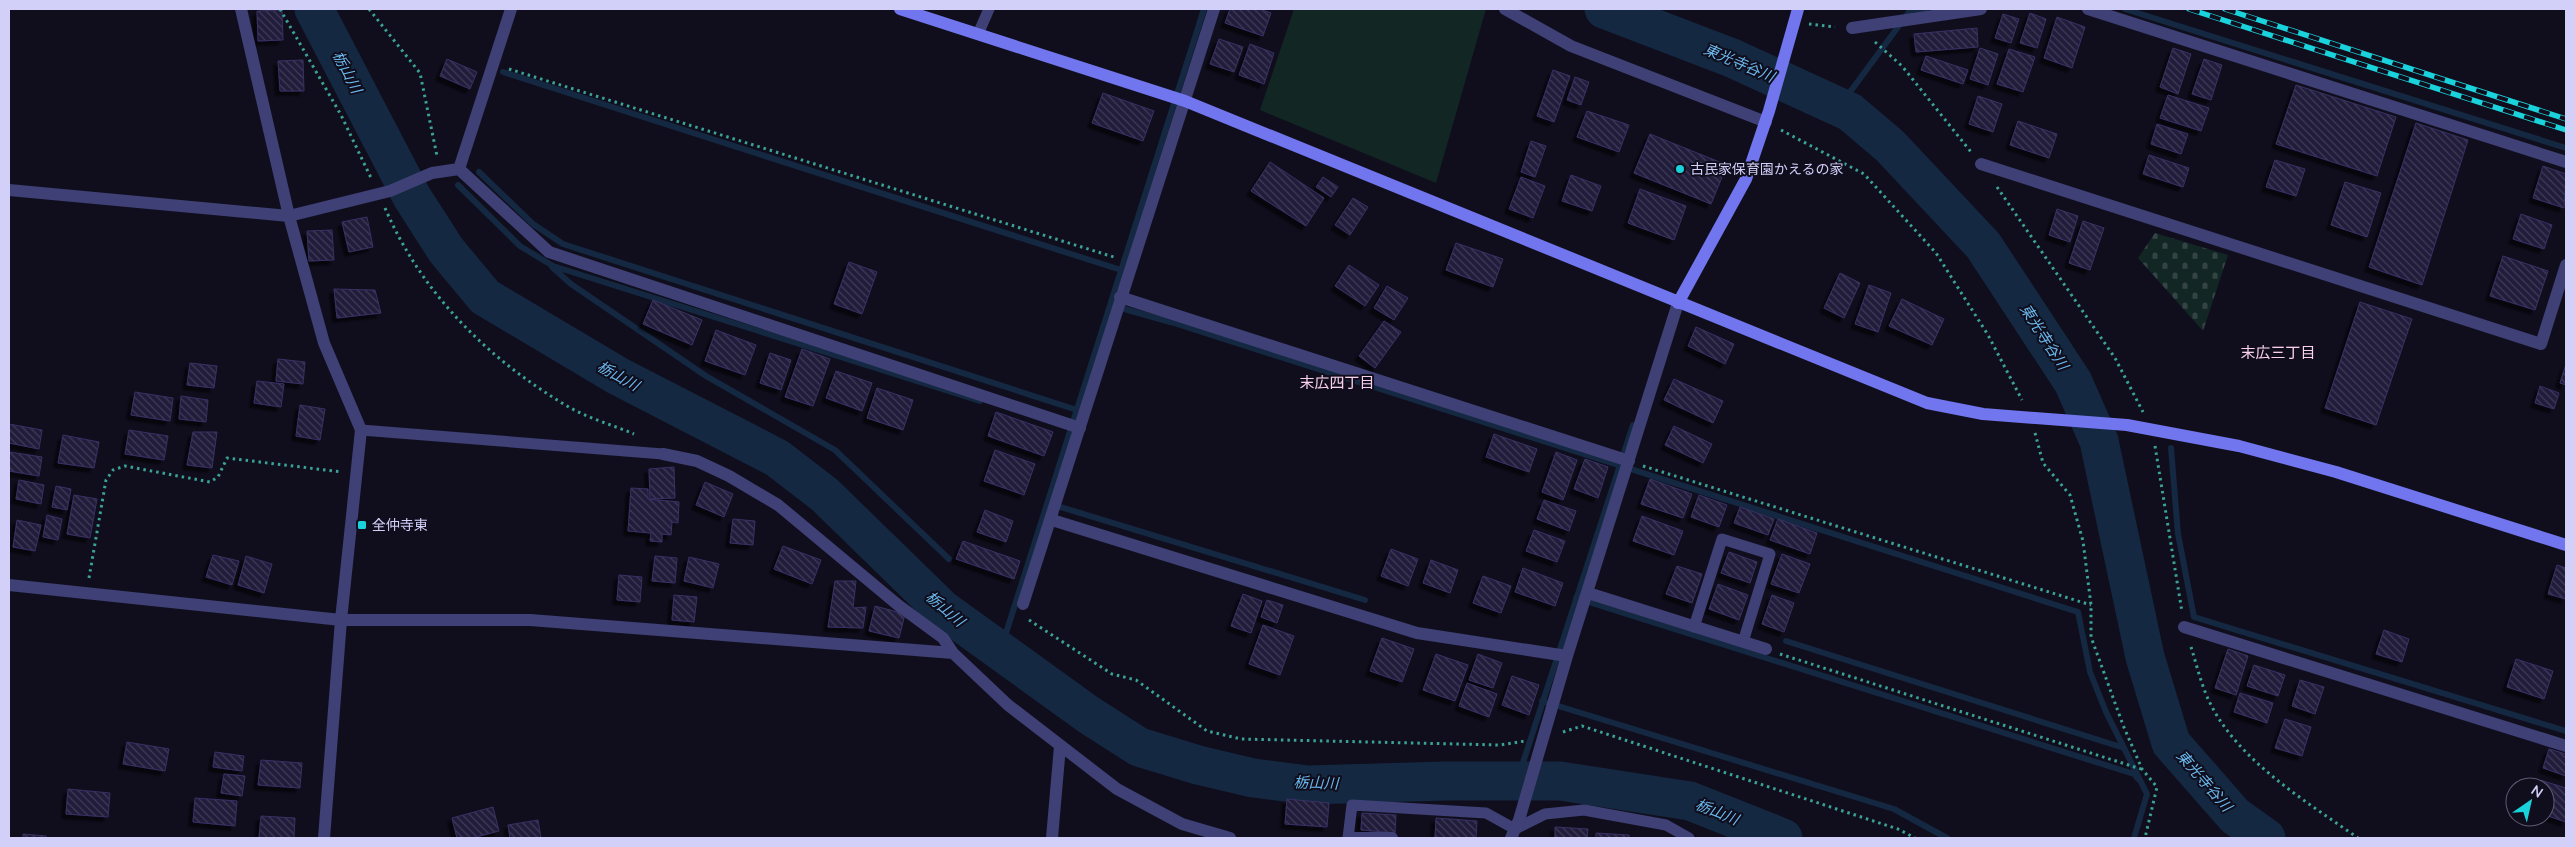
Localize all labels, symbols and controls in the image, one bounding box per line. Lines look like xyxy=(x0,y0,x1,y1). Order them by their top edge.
water label: 東光寺谷川 xyxy=(1701,39,1779,87)
water label: 栃山川 xyxy=(329,47,367,98)
place label: 古民家保育園かえるの家 xyxy=(1690,160,1844,178)
marker: 古民家保育園かえるの家 xyxy=(1674,163,1686,175)
water label: 東光寺谷川 xyxy=(2016,300,2074,375)
district label: 末広三丁目 xyxy=(2240,343,2316,362)
water label: 栃山川 xyxy=(594,356,644,396)
district label: 末広四丁目 xyxy=(1299,373,1375,392)
place label: 全仲寺東 xyxy=(372,516,428,534)
marker: 全仲寺東 xyxy=(356,519,368,531)
water label: 栃山川 xyxy=(922,587,970,632)
water label: 東光寺谷川 xyxy=(2173,746,2237,817)
water label: 栃山川 xyxy=(1293,772,1341,793)
north arrow xyxy=(2505,777,2555,827)
text: N xyxy=(2528,781,2547,802)
water label: 栃山川 xyxy=(1693,794,1743,830)

